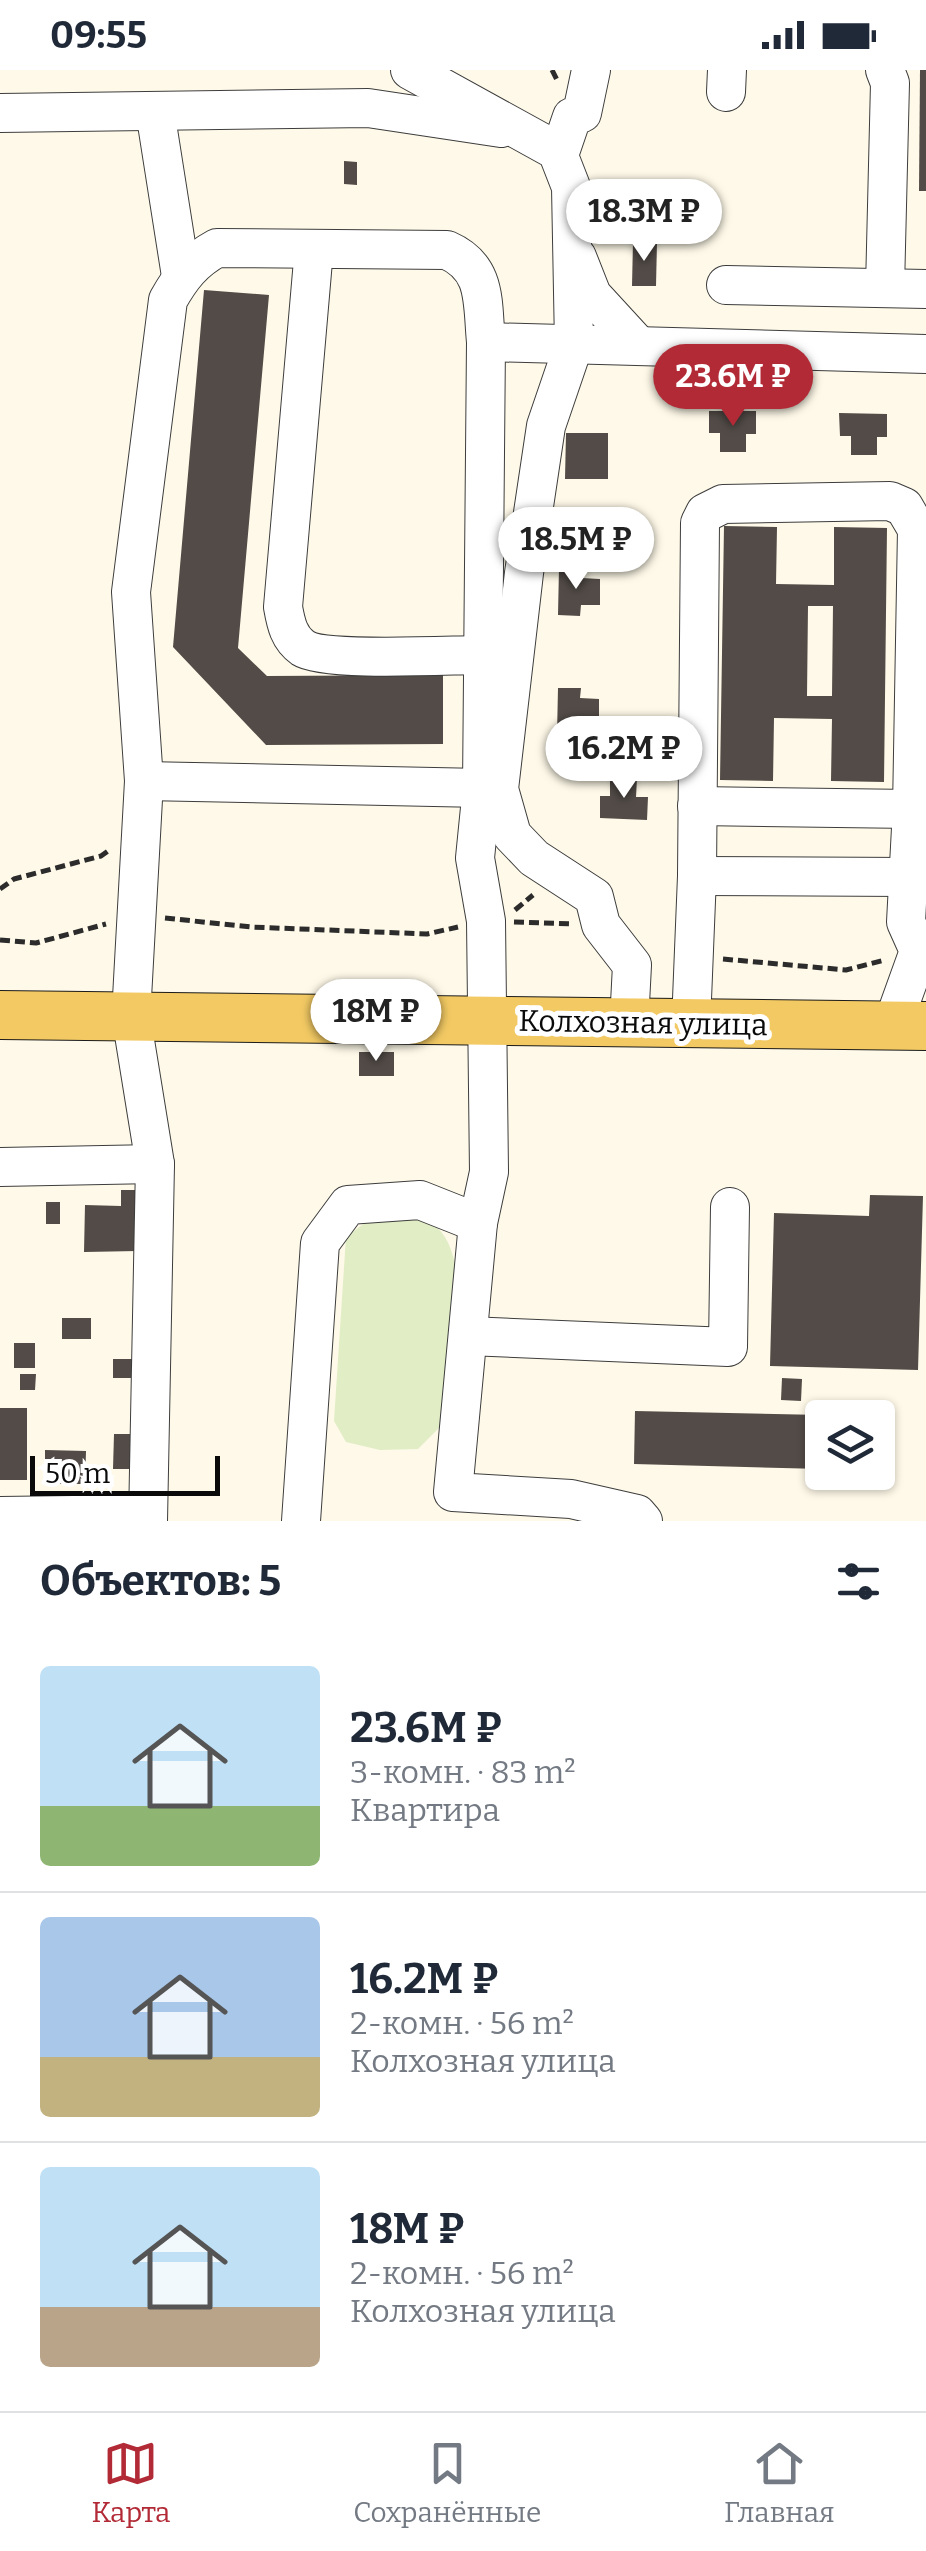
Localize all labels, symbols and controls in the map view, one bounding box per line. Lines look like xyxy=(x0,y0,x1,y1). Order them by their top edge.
text: 09:55 xyxy=(50,12,147,58)
pin: 18.3M ₽ xyxy=(552,179,736,264)
text: 18.3M ₽ xyxy=(588,192,700,230)
pin: 23.6M ₽ xyxy=(641,344,825,429)
text: 23.6M ₽ xyxy=(675,357,791,395)
pin: 18.5M ₽ xyxy=(484,507,668,592)
text: 18.5M ₽ xyxy=(520,520,632,558)
pin: 16.2M ₽ xyxy=(532,716,716,801)
text: 16.2M ₽ xyxy=(567,729,681,767)
pin: 18M ₽ xyxy=(306,979,446,1064)
text: 18M ₽ xyxy=(332,992,420,1030)
street label: Колхозная улица xyxy=(518,1003,768,1043)
map controls xyxy=(805,1400,895,1490)
button: layers xyxy=(805,1400,895,1490)
scale bar xyxy=(30,1451,220,1496)
text: 50 m xyxy=(45,1457,110,1490)
icon: filters xyxy=(831,1554,886,1609)
text: Объектов: 5 xyxy=(40,1556,281,1606)
text: 23.6M ₽ xyxy=(350,1703,502,1753)
icon: home xyxy=(120,1706,240,1826)
text: 3-комн. · 83 m² xyxy=(350,1753,576,1791)
text: Квартира xyxy=(350,1791,500,1829)
text: 16.2M ₽ xyxy=(350,1954,498,2004)
icon: home xyxy=(120,1957,240,2077)
text: 2-комн. · 56 m² xyxy=(350,2004,574,2042)
text: Колхозная улица xyxy=(350,2042,616,2080)
text: 18M ₽ xyxy=(350,2204,464,2254)
icon: home xyxy=(120,2207,240,2327)
text: 2-комн. · 56 m² xyxy=(350,2254,574,2292)
text: Колхозная улица xyxy=(350,2292,616,2330)
tab: Карта xyxy=(91,2436,170,2529)
tab: Сохранённые xyxy=(353,2436,541,2529)
tab: Главная xyxy=(724,2436,835,2529)

